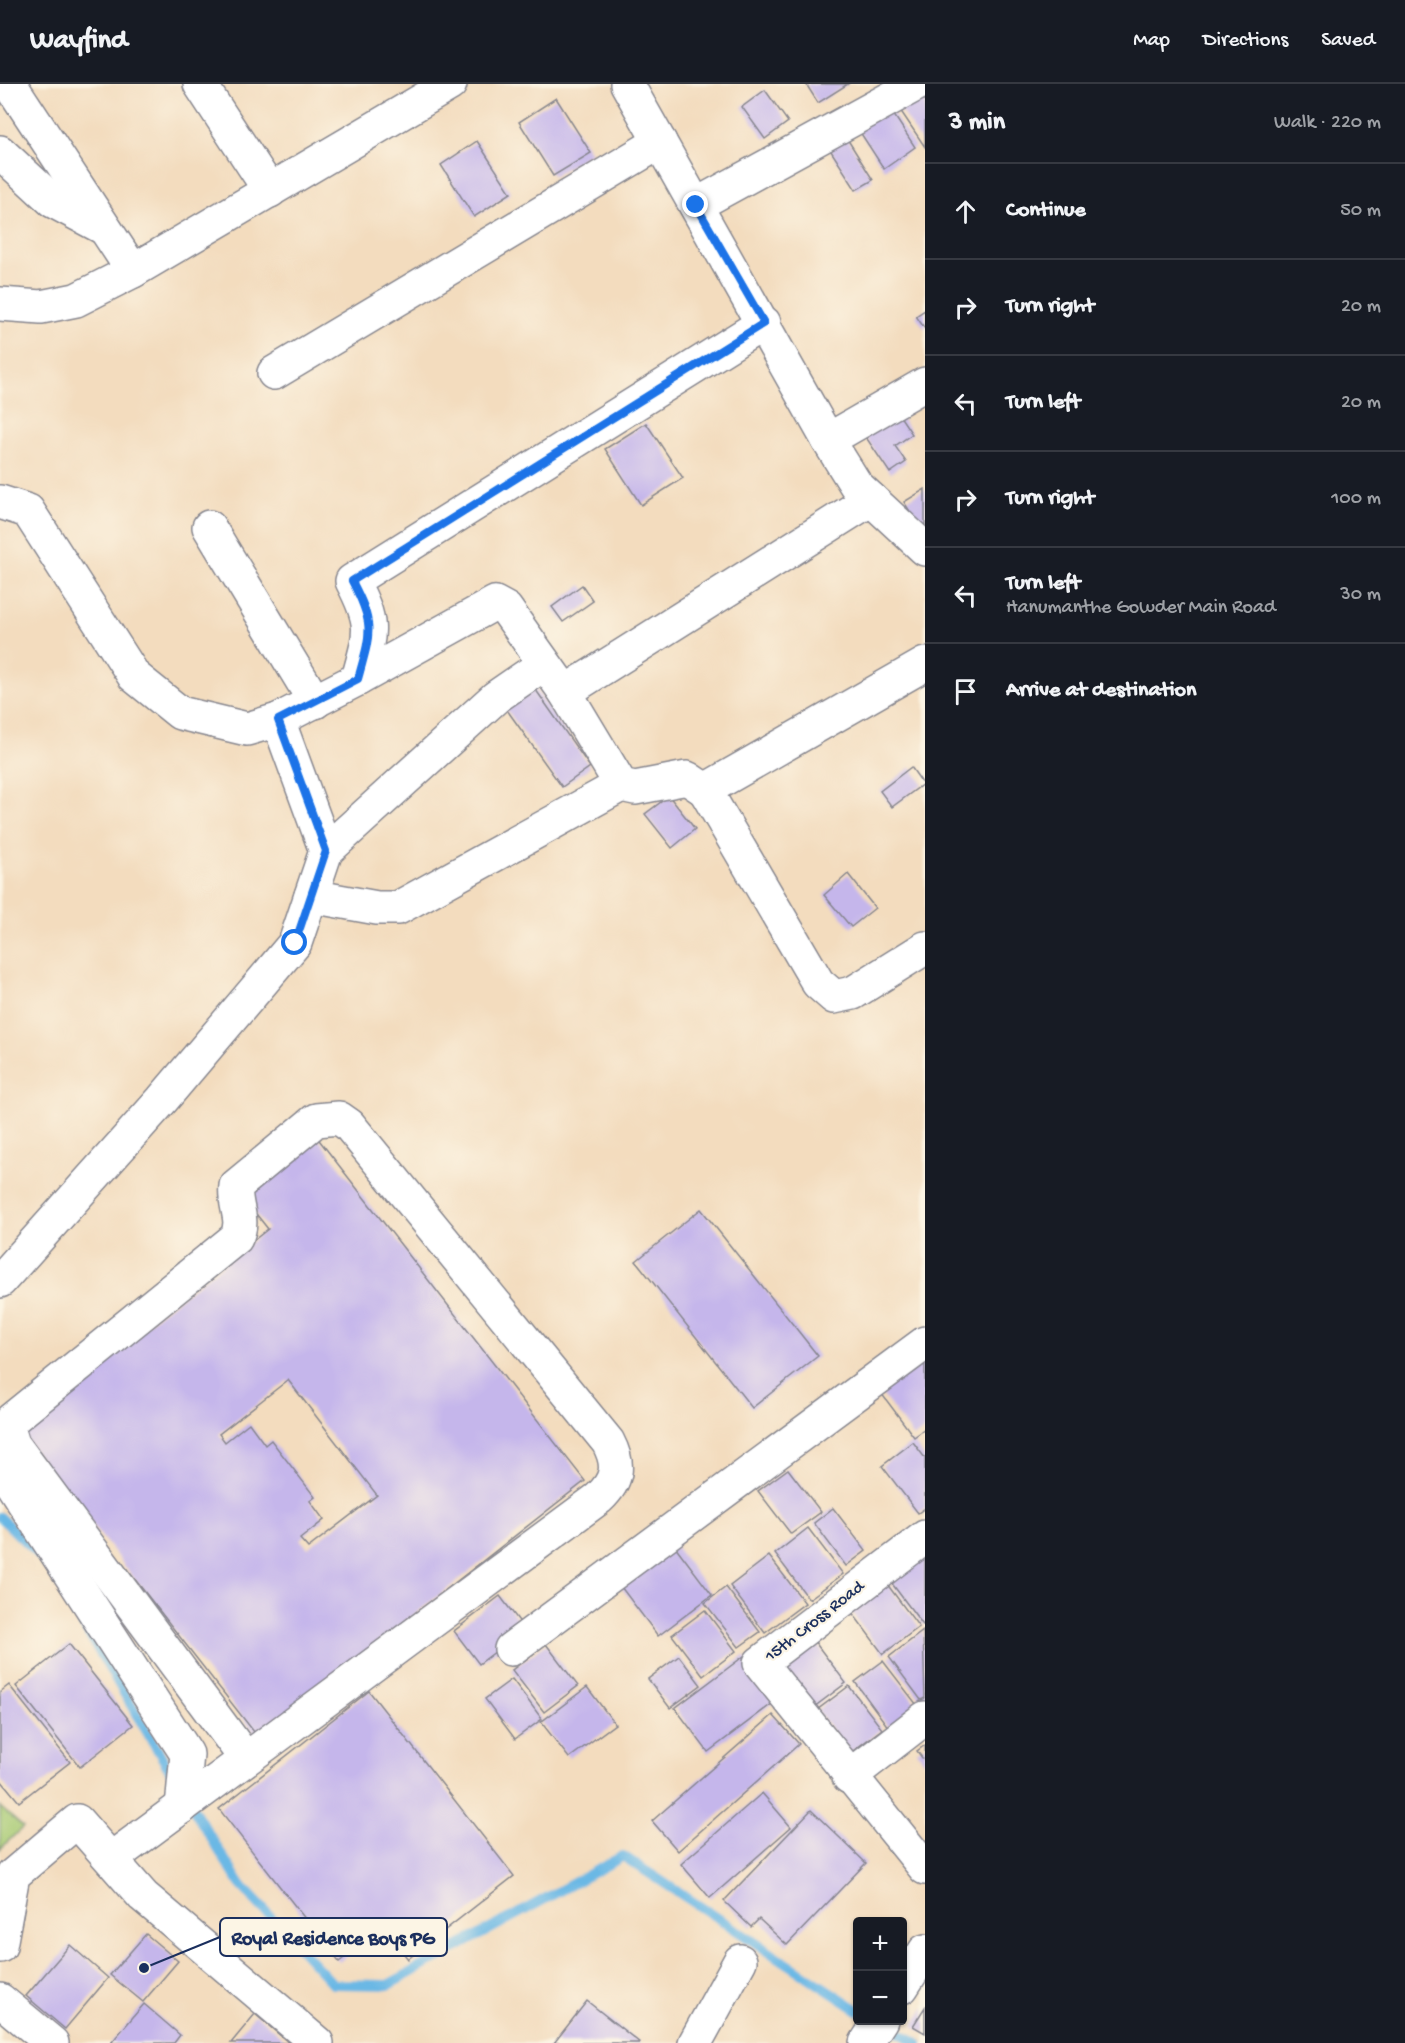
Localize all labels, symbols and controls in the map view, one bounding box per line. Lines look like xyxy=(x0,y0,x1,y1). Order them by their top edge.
text: Wayfind xyxy=(30,25,127,58)
text: Map xyxy=(1133,29,1170,54)
text: Directions xyxy=(1203,29,1288,54)
text: Saved xyxy=(1321,29,1375,54)
text: 3 min xyxy=(949,108,1005,139)
text: Walk · 220 m xyxy=(1274,112,1381,135)
route end xyxy=(682,191,708,217)
icon: ahead xyxy=(949,195,982,228)
text: Continue xyxy=(1006,198,1086,224)
text: 50 m xyxy=(1340,200,1381,223)
icon: right xyxy=(949,291,982,324)
text: Turn right xyxy=(1006,294,1094,320)
text: 20 m xyxy=(1341,296,1381,319)
icon: left xyxy=(949,387,982,420)
text: Turn left xyxy=(1006,390,1080,416)
text: 20 m xyxy=(1341,392,1381,415)
icon: right xyxy=(949,483,982,516)
text: Turn right xyxy=(1006,486,1094,512)
text: 100 m xyxy=(1331,488,1381,511)
text: Turn left xyxy=(1006,571,1080,597)
icon: left xyxy=(949,579,982,612)
text: 30 m xyxy=(1340,584,1381,607)
text: Hanumanthe Gowder Main Road xyxy=(1006,597,1276,620)
icon: arrive xyxy=(949,675,982,708)
text: Arrive at destination xyxy=(1006,678,1196,704)
route start xyxy=(281,929,307,955)
street label: 15th Cross Road xyxy=(760,1576,870,1668)
map controls xyxy=(853,1917,907,2025)
button: + xyxy=(853,1917,907,1971)
callout: Royal Residence Boys PG xyxy=(220,1918,447,1956)
text: Royal Residence Boys PG xyxy=(230,1929,436,1952)
button: − xyxy=(853,1971,907,2025)

